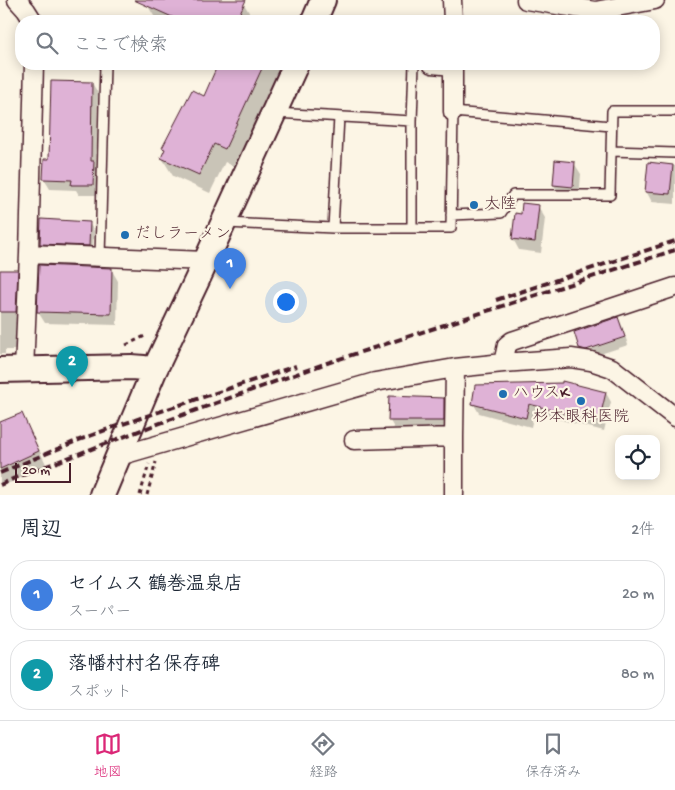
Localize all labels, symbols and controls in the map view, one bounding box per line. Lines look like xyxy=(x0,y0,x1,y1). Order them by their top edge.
search box xyxy=(15,15,660,70)
icon: search xyxy=(33,29,61,57)
text: ここで検索 xyxy=(73,35,168,58)
place label: 大陸 xyxy=(484,195,516,215)
marker: 大陸 xyxy=(468,199,480,211)
place label: だしラーメン xyxy=(135,225,231,245)
marker: だしラーメン xyxy=(119,229,131,241)
pin: 1 xyxy=(214,248,246,289)
your location xyxy=(273,289,299,315)
pin: 2 xyxy=(56,346,88,387)
place label: ハウスK xyxy=(513,385,571,404)
marker: ハウスK xyxy=(497,388,509,400)
marker: 杉本眼科医院 xyxy=(575,395,587,407)
place label: 杉本眼科医院 xyxy=(533,408,629,428)
map controls xyxy=(615,435,660,480)
button: locate xyxy=(615,435,660,480)
scale bar xyxy=(15,460,71,483)
text: 20 m xyxy=(22,463,50,480)
text: 周辺 xyxy=(20,519,62,544)
text: 2件 xyxy=(631,522,655,541)
text: セイムス 鶴巻温泉店 xyxy=(68,574,243,597)
text: 1 xyxy=(34,586,40,605)
text: 20 m xyxy=(622,586,654,605)
text: スーパー xyxy=(68,604,131,623)
text: 落幡村村名保存碑 xyxy=(68,654,220,677)
text: 2 xyxy=(33,666,41,685)
text: 80 m xyxy=(621,666,654,685)
text: スポット xyxy=(68,684,132,703)
tab: 地図 xyxy=(94,730,122,782)
tab: 経路 xyxy=(309,730,337,782)
tab: 保存済み xyxy=(525,730,581,782)

